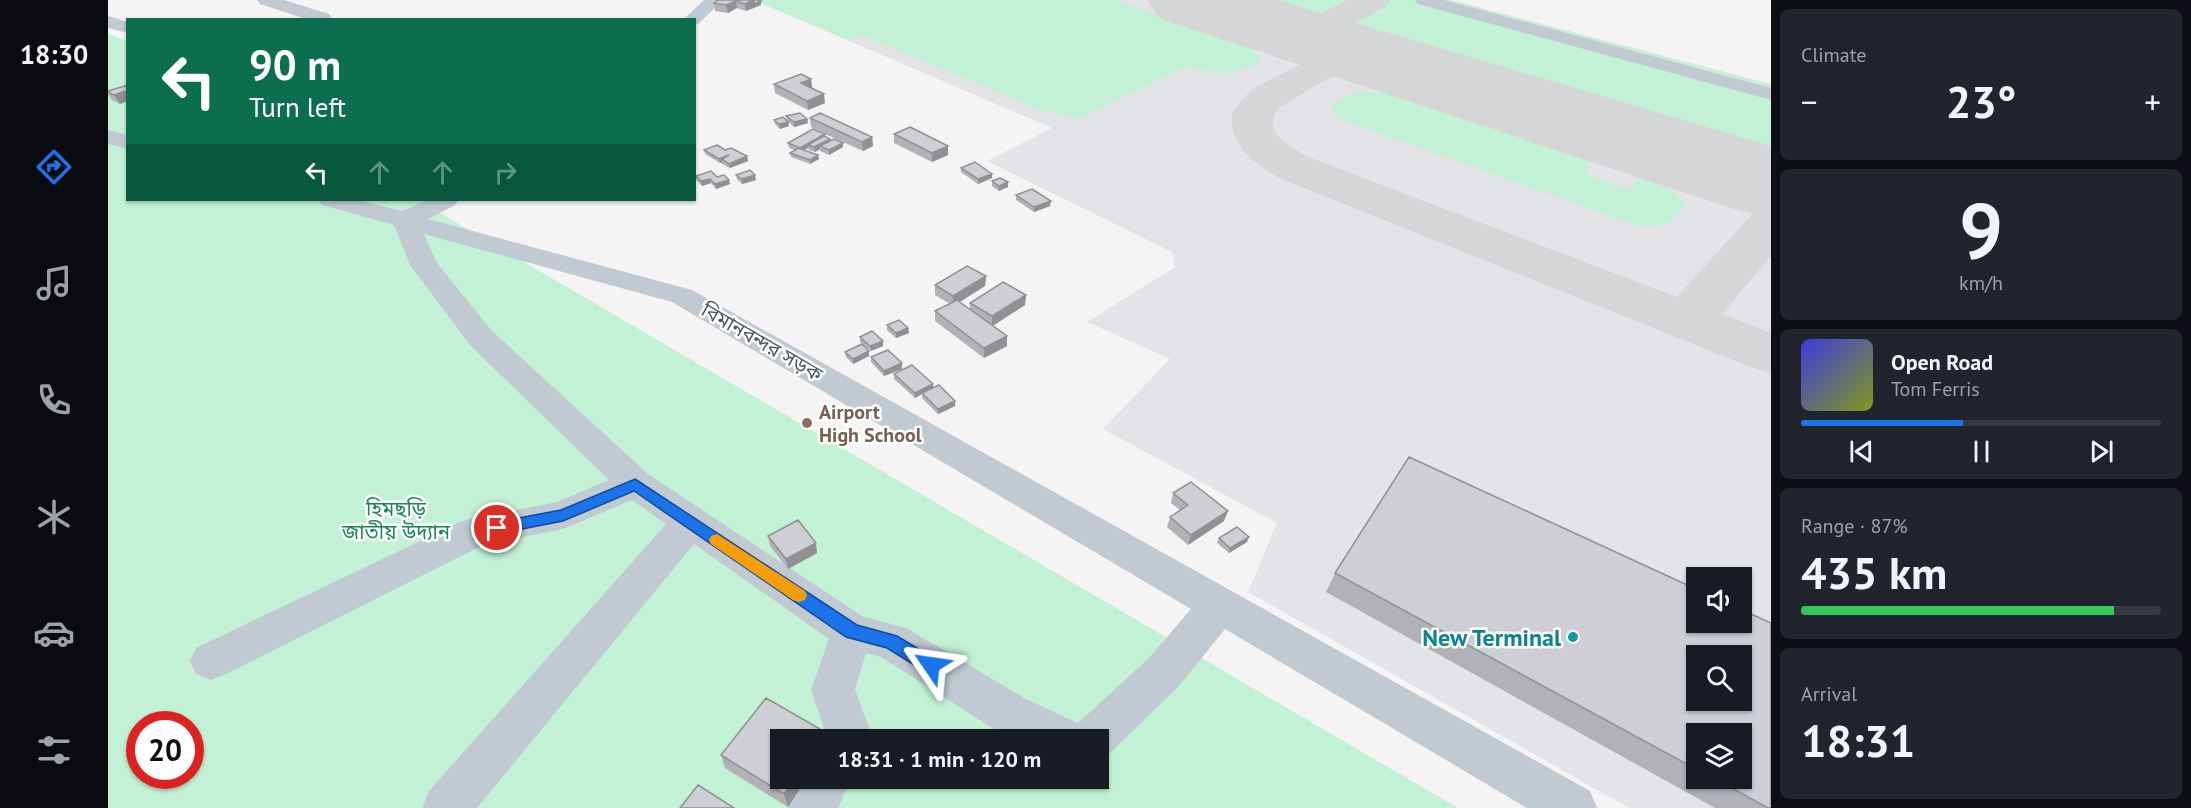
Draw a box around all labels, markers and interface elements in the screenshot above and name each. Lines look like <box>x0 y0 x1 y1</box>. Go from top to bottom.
text: 18:30 <box>20 37 88 71</box>
text: 90 m <box>249 37 341 92</box>
icon: left <box>150 42 228 120</box>
text: Climate <box>1801 42 1867 68</box>
text: 23° <box>1946 72 2016 130</box>
text: − <box>1801 80 1818 123</box>
text: + <box>2144 80 2161 123</box>
text: Turn left <box>249 90 346 124</box>
icon: directions <box>33 146 75 188</box>
icon: left <box>300 156 333 189</box>
icon: ahead <box>363 156 396 189</box>
icon: ahead <box>426 156 459 189</box>
icon: right <box>489 156 522 189</box>
text: 9 <box>1959 180 2003 281</box>
icon: music <box>33 262 75 304</box>
text: km/h <box>1959 270 2003 296</box>
street label: বিমানবন্দর সড়ক <box>696 296 828 388</box>
text: Open Road <box>1891 348 1993 376</box>
text: Tom Ferris <box>1891 376 1980 402</box>
icon: phone <box>33 379 75 421</box>
place label: Airport High School <box>819 399 922 448</box>
marker: Airport High School <box>800 416 814 430</box>
icon: previous <box>1845 435 1878 468</box>
icon: pause <box>1965 435 1998 468</box>
icon: next <box>2085 435 2118 468</box>
icon: climate <box>33 496 75 538</box>
park label: হিমছড়ি জাতীয় উদ্যান <box>341 496 451 545</box>
pin <box>471 502 522 553</box>
icon: arrive <box>480 511 513 544</box>
text: Range · 87% <box>1801 513 1908 539</box>
text: 435 km <box>1801 543 1947 601</box>
map controls <box>1686 567 1752 789</box>
button: sound <box>1686 567 1752 633</box>
icon: car <box>33 612 75 654</box>
place label: New Terminal <box>1422 622 1562 653</box>
marker: New Terminal <box>1566 630 1580 644</box>
position arrow <box>899 633 963 697</box>
button: search <box>1686 645 1752 711</box>
text: Arrival <box>1801 681 1857 707</box>
speed limit sign: 20 <box>126 711 204 789</box>
text: 18:31 <box>1801 711 1915 769</box>
button: layers <box>1686 723 1752 789</box>
icon: filters <box>33 729 75 771</box>
text: 18:31 · 1 min · 120 m <box>838 745 1041 773</box>

